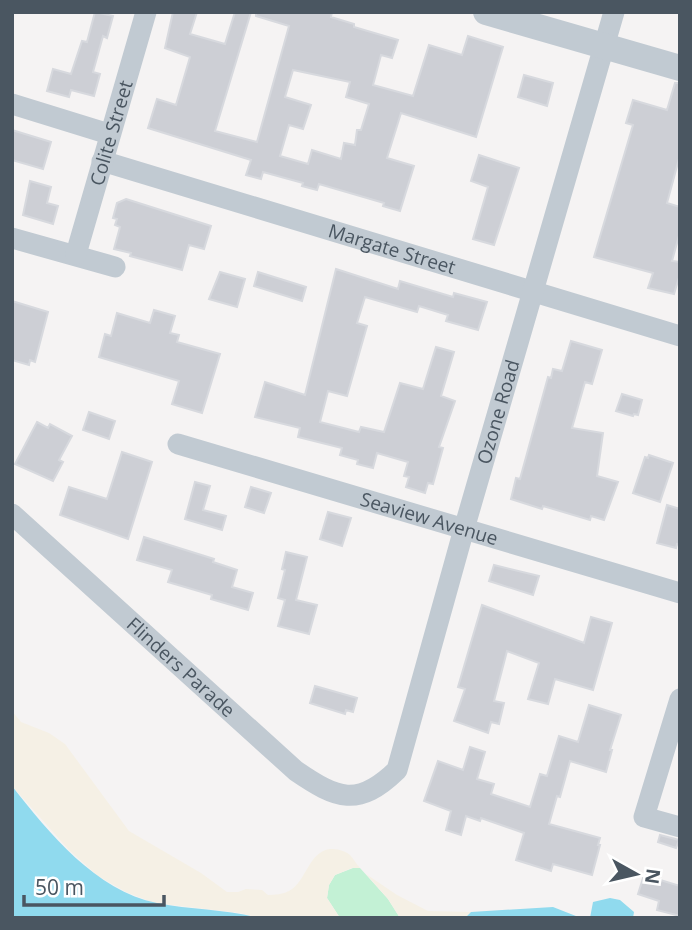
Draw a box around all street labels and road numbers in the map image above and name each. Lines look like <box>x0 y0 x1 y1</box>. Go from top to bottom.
street label: Colite Street <box>83 77 139 189</box>
street label: Margate Street <box>325 217 459 280</box>
street label: Ozone Road <box>471 356 526 467</box>
street label: Seaview Avenue <box>357 486 501 551</box>
street label: Flinders Parade <box>121 611 241 723</box>

